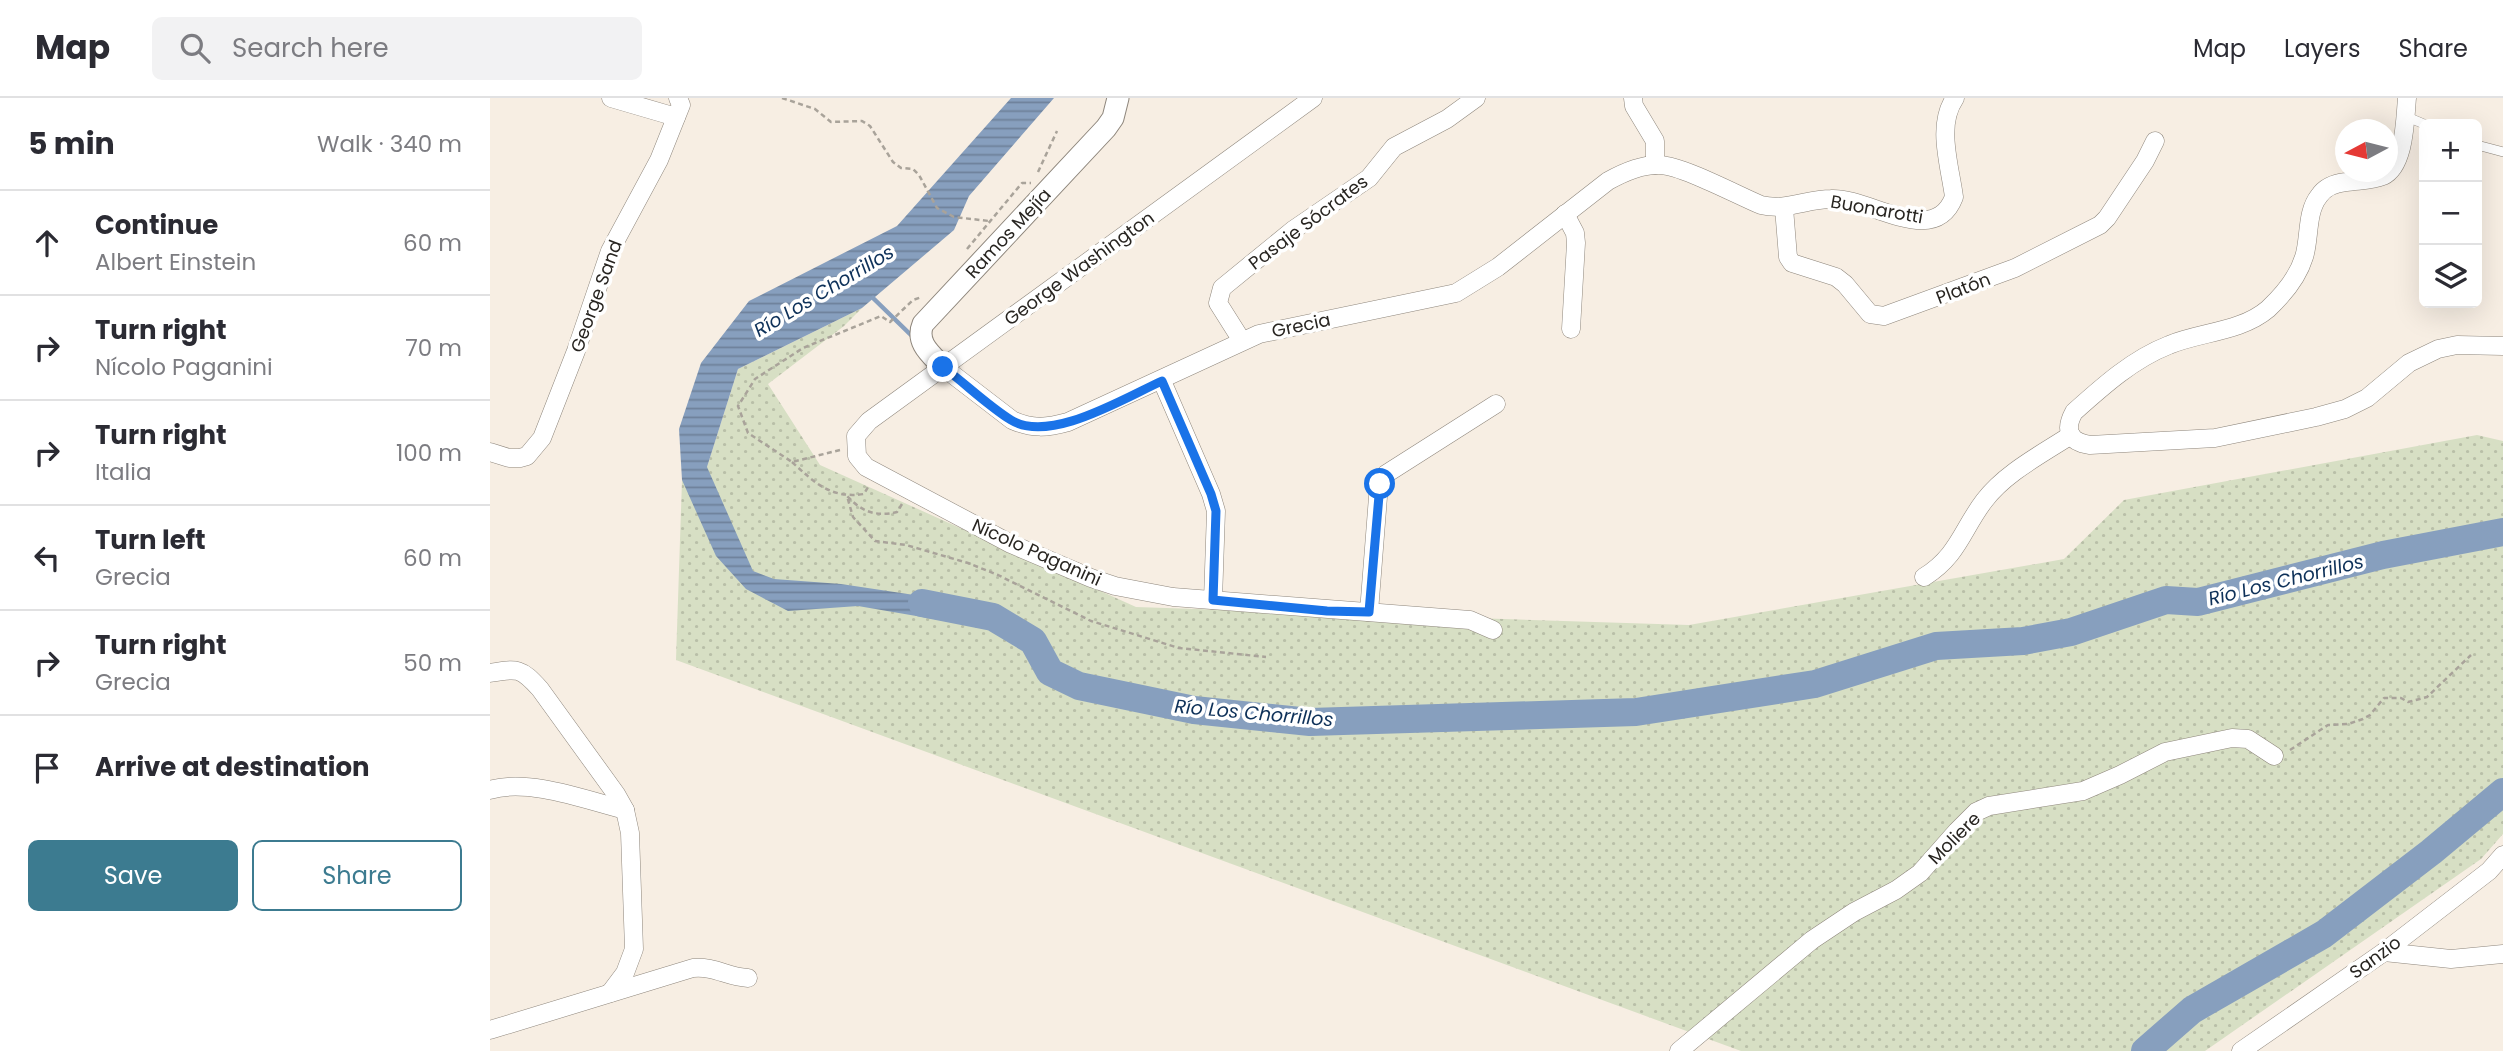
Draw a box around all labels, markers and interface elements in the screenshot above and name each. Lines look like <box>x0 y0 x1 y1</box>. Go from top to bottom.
search box <box>152 17 642 80</box>
text: Map <box>35 24 110 71</box>
icon: search <box>176 29 214 67</box>
text: Search here <box>232 30 389 66</box>
text: Map <box>2193 32 2246 65</box>
text: Layers <box>2284 32 2360 65</box>
text: Share <box>2398 32 2468 65</box>
north arrow <box>2335 119 2398 182</box>
map controls <box>2419 119 2482 308</box>
button: + <box>2419 119 2482 182</box>
text: 5 min <box>28 122 115 165</box>
text: Walk · 340 m <box>317 128 462 160</box>
street label: Pasaje Sócrates <box>1243 169 1373 275</box>
street label: Ramos Mejía <box>960 182 1056 284</box>
button: − <box>2419 182 2482 245</box>
street label: Buonarotti <box>1829 189 1925 229</box>
street label: George Washington <box>999 205 1159 331</box>
text: Continue <box>95 207 218 243</box>
icon: ahead <box>28 224 66 262</box>
text: 60 m <box>403 227 462 259</box>
street label: George Sand <box>564 236 628 356</box>
water label: Río Los Chorrillos <box>749 238 899 344</box>
button: layers <box>2419 245 2482 308</box>
text: Albert Einstein <box>95 246 256 278</box>
street label: Platón <box>1932 266 1994 310</box>
street label: Grecia <box>1269 307 1333 343</box>
text: Turn right <box>95 312 227 348</box>
icon: right <box>28 329 66 367</box>
text: 70 m <box>405 332 462 364</box>
text: Nícolo Paganini <box>95 351 273 383</box>
route end <box>927 351 958 382</box>
text: Turn right <box>95 417 227 453</box>
icon: right <box>28 434 66 472</box>
text: 100 m <box>396 437 462 469</box>
text: Italia <box>95 456 151 488</box>
route start <box>1364 468 1395 499</box>
street label: Nícolo Paganini <box>968 512 1106 592</box>
text: Turn left <box>95 522 206 558</box>
icon: left <box>28 539 66 577</box>
text: 60 m <box>403 542 462 574</box>
water label: Río Los Chorrillos <box>2205 548 2367 612</box>
text: Grecia <box>95 561 171 593</box>
text: Turn right <box>95 627 227 663</box>
icon: right <box>28 644 66 682</box>
text: 50 m <box>403 647 462 679</box>
text: Grecia <box>95 666 171 698</box>
water label: Río Los Chorrillos <box>1173 693 1335 733</box>
icon: arrive <box>28 749 66 787</box>
text: Arrive at destination <box>95 749 370 785</box>
street label: Moliere <box>1922 806 1986 870</box>
button: Save <box>28 840 238 911</box>
button: Share <box>252 840 462 911</box>
street label: Sanzio <box>2344 930 2406 984</box>

